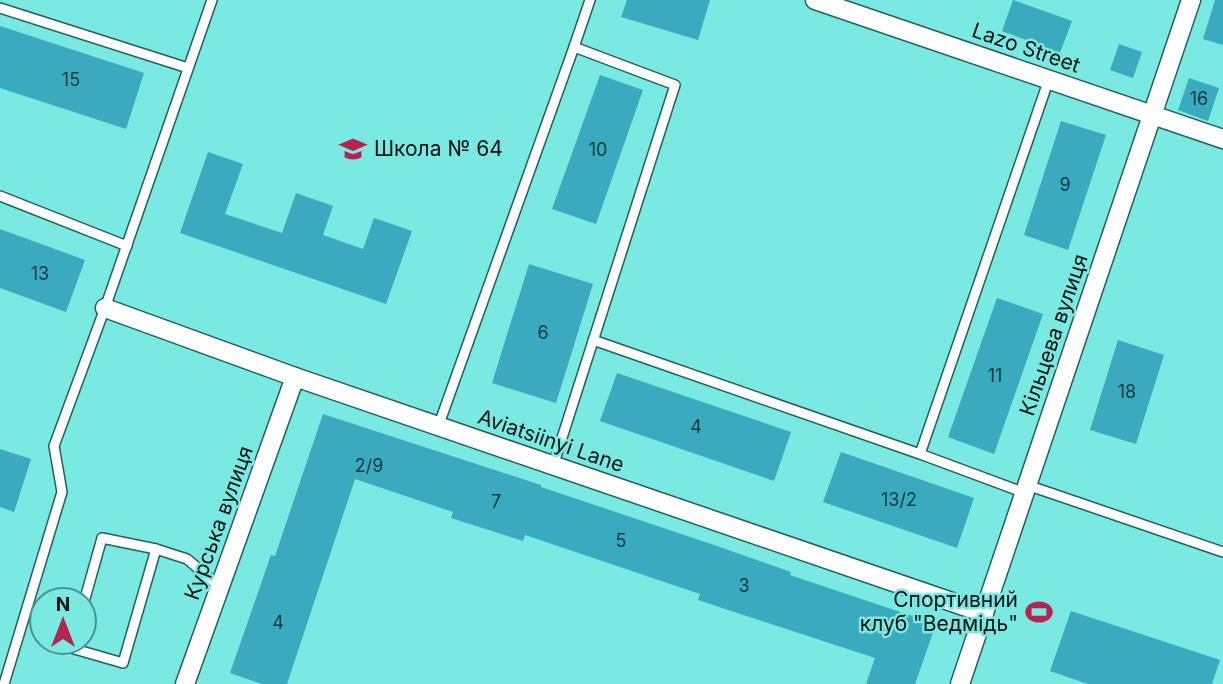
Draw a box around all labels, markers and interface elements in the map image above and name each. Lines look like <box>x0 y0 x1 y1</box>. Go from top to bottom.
street label: Lazo Street <box>969 17 1084 78</box>
house number: 15 <box>62 69 80 90</box>
house number: 16 <box>1190 88 1208 109</box>
school or university icon: Школа № 64 <box>338 134 368 164</box>
place label: Школа № 64 <box>374 136 503 161</box>
house number: 10 <box>589 139 607 160</box>
house number: 9 <box>1059 174 1071 195</box>
street label: Кільцева вулиця <box>1014 251 1093 419</box>
house number: 13 <box>31 263 49 284</box>
house number: 6 <box>537 322 549 343</box>
house number: 11 <box>988 365 1002 386</box>
house number: 18 <box>1118 381 1136 402</box>
street label: Aviatsiinyi Lane <box>475 404 628 477</box>
house number: 4 <box>690 416 702 437</box>
street label: Курська вулиця <box>179 442 258 603</box>
house number: 2/9 <box>355 455 383 476</box>
house number: 13/2 <box>881 489 917 510</box>
house number: 7 <box>491 491 501 512</box>
house number: 5 <box>616 530 626 551</box>
house number: 3 <box>738 575 750 596</box>
north arrow <box>28 586 98 656</box>
place label: Спортивний клуб "Ведмідь" <box>860 587 1018 636</box>
text: N <box>56 593 70 616</box>
sports icon: Спортивний клуб "Ведмідь" <box>1024 597 1054 627</box>
house number: 4 <box>272 612 284 633</box>

